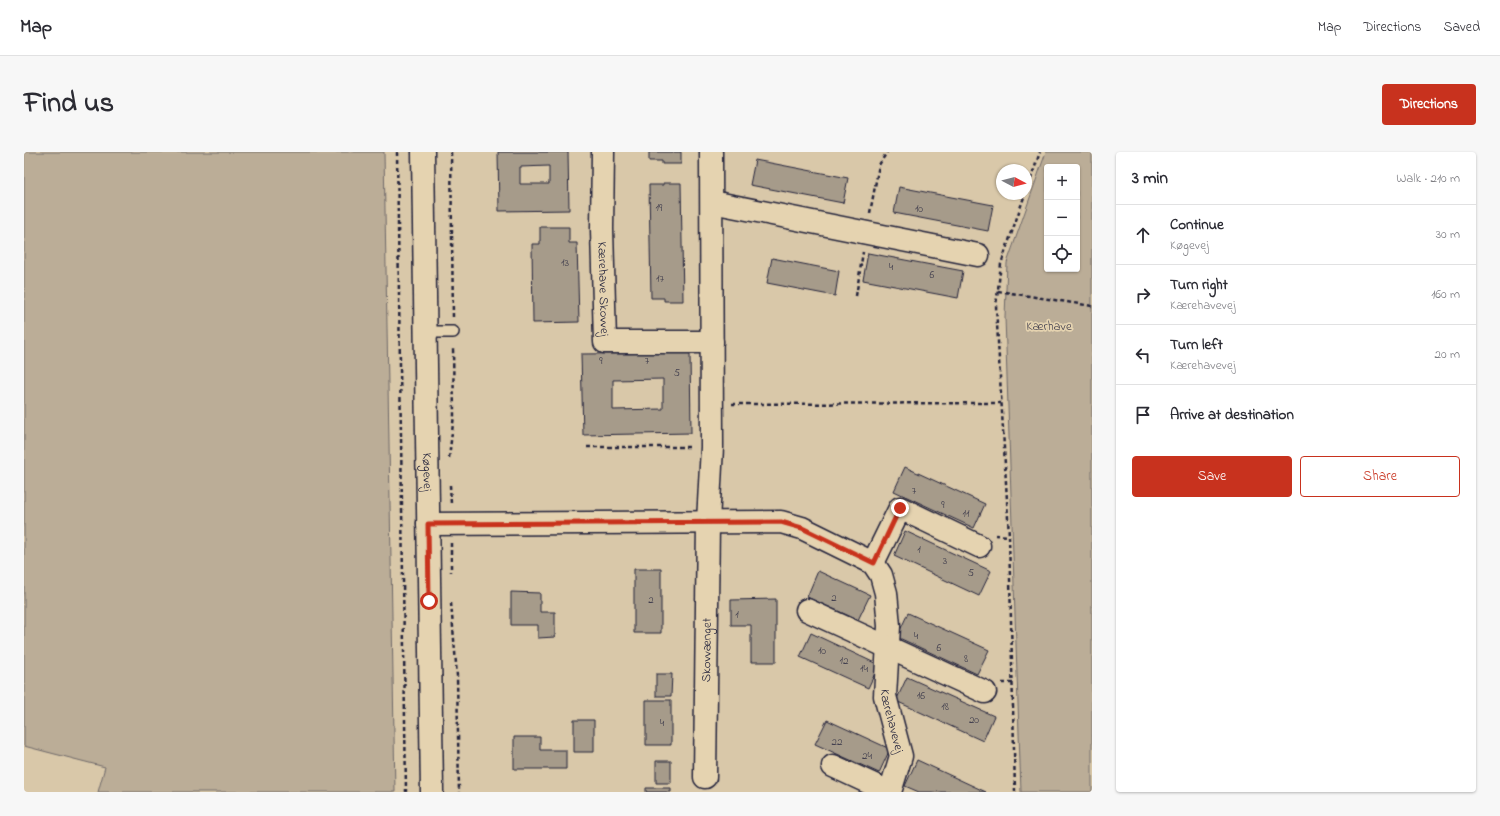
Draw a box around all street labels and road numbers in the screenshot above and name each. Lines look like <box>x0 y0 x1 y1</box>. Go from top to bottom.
street label: Kærehave Skovvej <box>593 241 614 337</box>
street label: Køgevej <box>417 453 437 492</box>
street label: Skovvænget <box>697 617 717 682</box>
street label: Kærehavevej <box>876 688 909 755</box>

